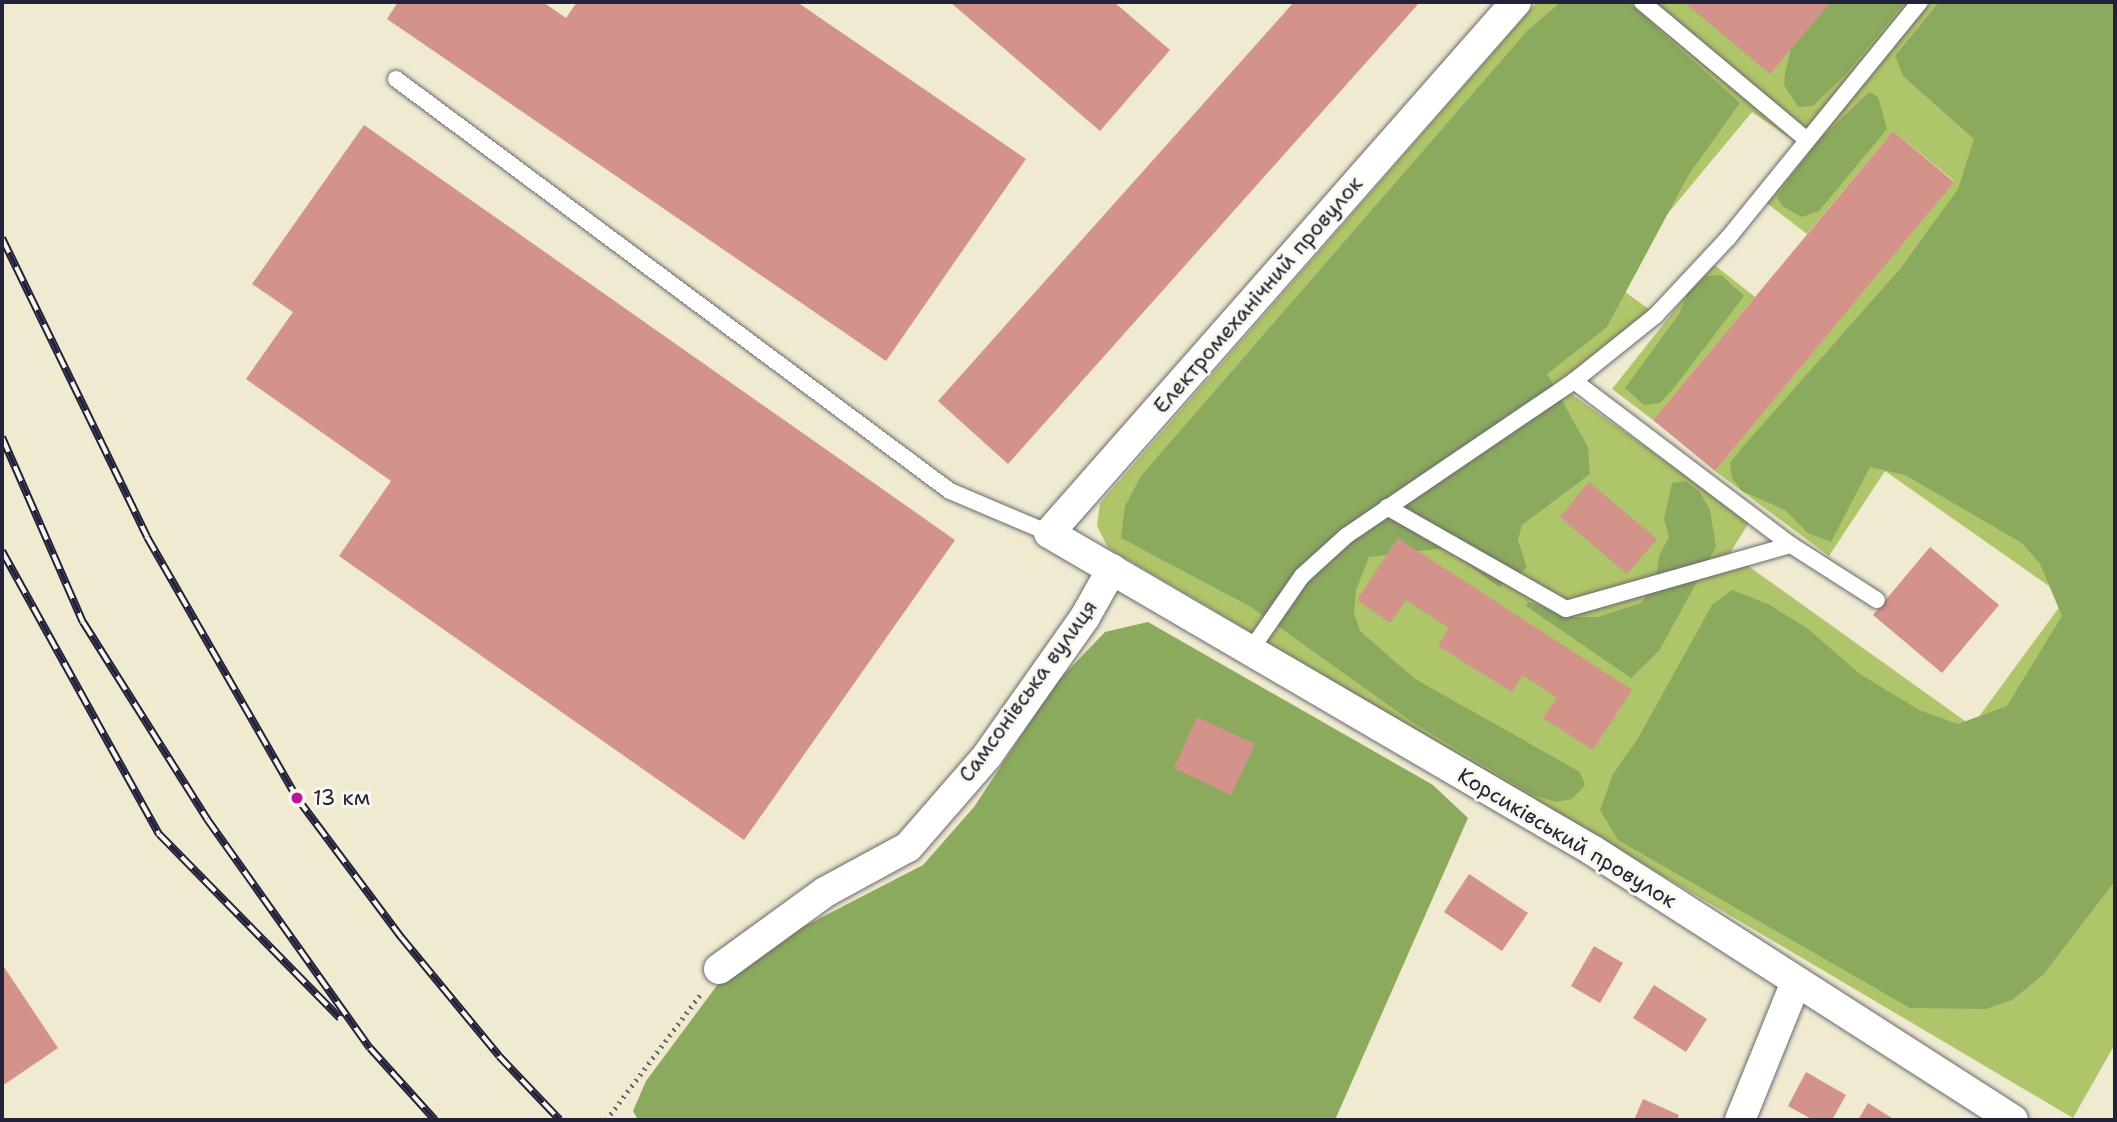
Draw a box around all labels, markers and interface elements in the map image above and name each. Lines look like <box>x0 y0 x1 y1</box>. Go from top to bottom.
street label: Електромеханічний провулок <box>1148 171 1368 419</box>
street label: Самсонівська вулиця <box>953 595 1103 787</box>
street label: Корсиківський провулок <box>1453 763 1681 913</box>
place label: 13 км <box>313 785 370 811</box>
marker: 13 км <box>287 788 307 808</box>

